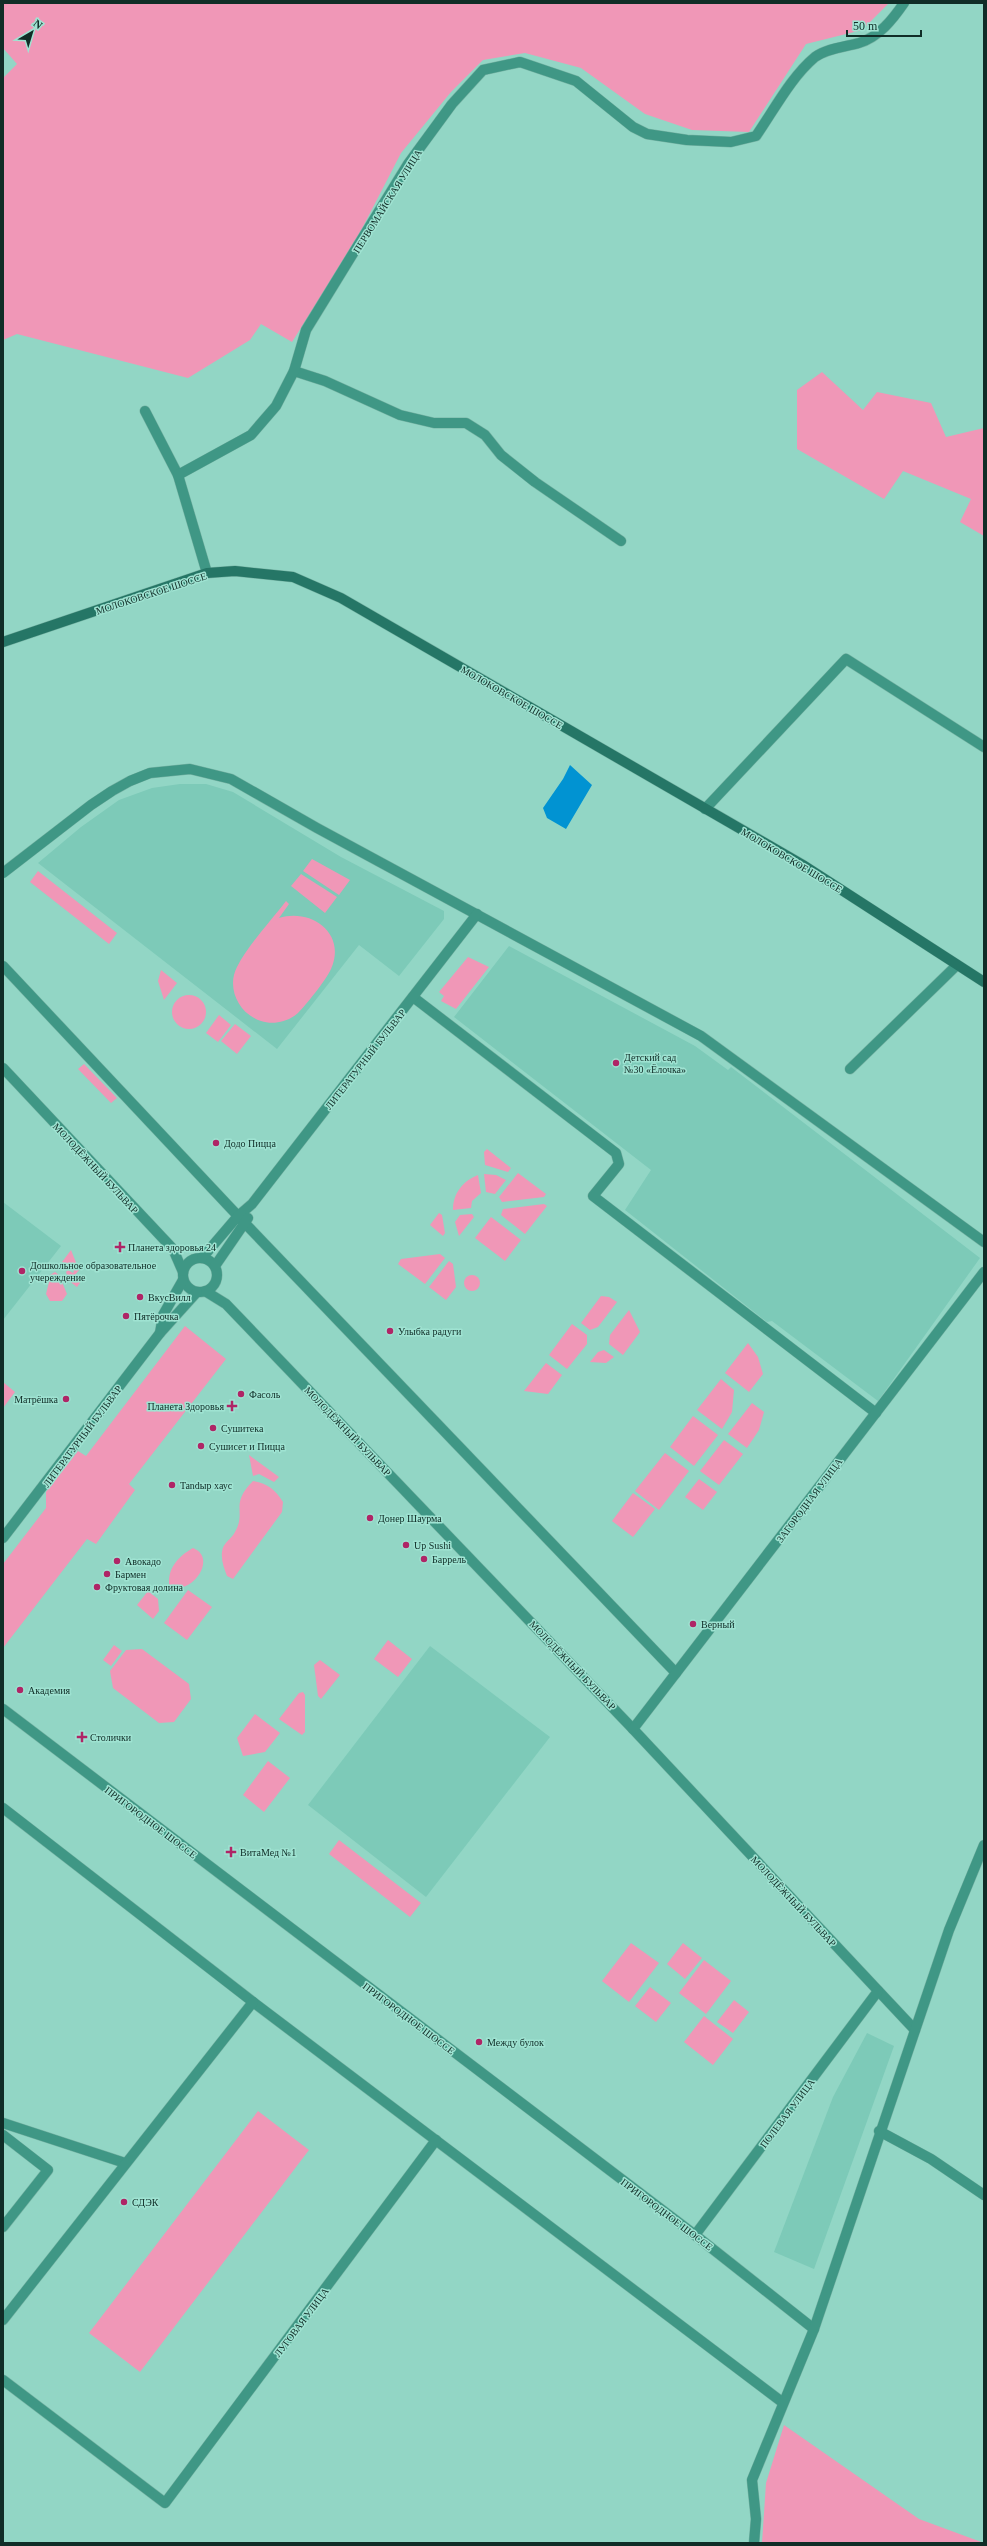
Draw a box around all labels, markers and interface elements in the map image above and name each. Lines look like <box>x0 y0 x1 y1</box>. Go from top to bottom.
north arrow <box>12 12 52 52</box>
scale bar <box>847 12 921 38</box>
text: N <box>31 17 45 31</box>
text: 50 m <box>853 19 878 33</box>
street label: ПЕРВОМАЙСКАЯ УЛИЦА <box>351 147 424 255</box>
street label: МОЛОКОВСКОЕ ШОССЕ <box>94 570 208 617</box>
street label: МОЛОКОВСКОЕ ШОССЕ <box>459 664 565 731</box>
street label: МОЛОКОВСКОЕ ШОССЕ <box>739 826 844 895</box>
street label: ЛИТЕРАТУРНЫЙ БУЛЬВАР <box>323 1007 408 1112</box>
place label: Детский сад №30 «Ёлочка» <box>624 1052 686 1075</box>
marker: Детский сад №30 «Ёлочка» <box>611 1058 621 1068</box>
street label: МОЛОДЁЖНЫЙ БУЛЬВАР <box>51 1121 141 1216</box>
marker: Додо Пицца <box>211 1138 221 1148</box>
place label: Додо Пицца <box>224 1138 276 1149</box>
marker: Планета здоровья 24 <box>115 1242 125 1252</box>
place label: Планета здоровья 24 <box>128 1242 216 1253</box>
place label: Дошкольное образовательное учереждение <box>30 1260 157 1283</box>
marker: Дошкольное образовательное учереждение <box>17 1266 27 1276</box>
marker: ВкусВилл <box>135 1292 145 1302</box>
place label: ВкусВилл <box>148 1292 191 1303</box>
marker: Пятёрочка <box>121 1311 131 1321</box>
place label: Пятёрочка <box>134 1311 179 1322</box>
marker: Улыбка радуги <box>385 1326 395 1336</box>
place label: Улыбка радуги <box>398 1326 462 1337</box>
street label: ЛИТЕРАТУРНЫЙ БУЛЬВАР <box>41 1383 124 1489</box>
street label: МОЛОДЁЖНЫЙ БУЛЬВАР <box>302 1385 393 1478</box>
marker: Фасоль <box>236 1389 246 1399</box>
place label: Фасоль <box>249 1389 281 1400</box>
place label: Матрёшка <box>14 1394 59 1405</box>
marker: Матрёшка <box>61 1394 71 1404</box>
place label: Планета Здоровья <box>147 1401 224 1412</box>
marker: Планета Здоровья <box>227 1401 237 1411</box>
marker: Сушитека <box>208 1423 218 1433</box>
place label: Сушитека <box>221 1423 264 1434</box>
marker: Сушисет и Пицца <box>196 1441 206 1451</box>
place label: Сушисет и Пицца <box>209 1441 285 1452</box>
street label: ЗАГОРОДНАЯ УЛИЦА <box>774 1456 845 1544</box>
marker: Tandыр хаус <box>167 1480 177 1490</box>
place label: Tandыр хаус <box>180 1480 233 1491</box>
marker: Донер Шаурма <box>365 1513 375 1523</box>
place label: Донер Шаурма <box>378 1513 442 1524</box>
marker: Up Sushi <box>401 1540 411 1550</box>
place label: Up Sushi <box>414 1540 451 1551</box>
marker: Баррель <box>419 1554 429 1564</box>
place label: Баррель <box>432 1554 467 1565</box>
marker: Авокадо <box>112 1556 122 1566</box>
place label: Авокадо <box>125 1556 161 1567</box>
marker: Бармен <box>102 1569 112 1579</box>
place label: Бармен <box>115 1569 147 1580</box>
marker: Фруктовая долина <box>92 1582 102 1592</box>
place label: Фруктовая долина <box>105 1582 184 1593</box>
street label: МОЛОДЁЖНЫЙ БУЛЬВАР <box>527 1619 618 1712</box>
marker: Верный <box>688 1619 698 1629</box>
place label: Верный <box>701 1619 735 1630</box>
marker: Академия <box>15 1685 25 1695</box>
place label: Академия <box>28 1685 71 1696</box>
marker: Столички <box>77 1732 87 1742</box>
place label: Столички <box>90 1732 132 1743</box>
street label: ПРИГОРОДНОЕ ШОССЕ <box>103 1784 199 1860</box>
marker: ВитаМед №1 <box>225 1846 237 1858</box>
place label: ВитаМед №1 <box>240 1847 296 1858</box>
street label: МОЛОДЁЖНЫЙ БУЛЬВАР <box>749 1854 839 1949</box>
street label: ПРИГОРОДНОЕ ШОССЕ <box>361 1980 457 2056</box>
marker: Между булок <box>474 2037 484 2047</box>
place label: Между булок <box>487 2037 544 2048</box>
street label: ПОЛЕВАЯ УЛИЦА <box>758 2076 817 2150</box>
street label: ПРИГОРОДНОЕ ШОССЕ <box>619 2176 715 2252</box>
marker: СДЭК <box>119 2197 129 2207</box>
place label: СДЭК <box>132 2197 159 2208</box>
street label: ЛУГОВАЯ УЛИЦА <box>272 2285 331 2359</box>

